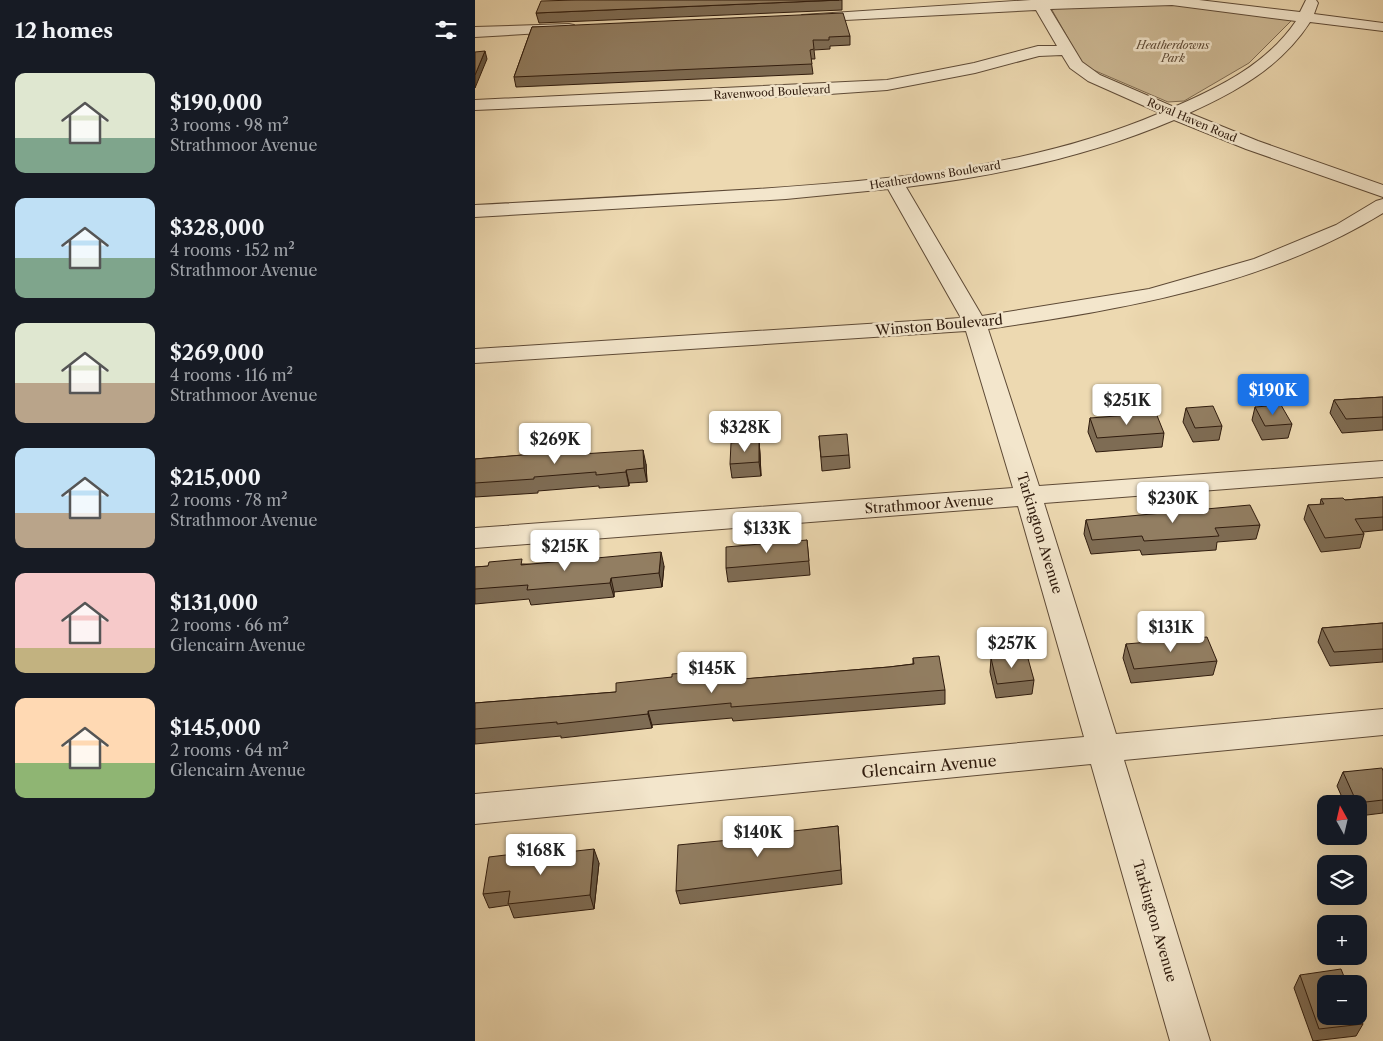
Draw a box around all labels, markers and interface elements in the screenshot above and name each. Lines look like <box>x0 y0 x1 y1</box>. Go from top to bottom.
icon: filters <box>432 16 460 44</box>
text: 12 homes <box>15 18 113 43</box>
park label: Heatherdowns Park <box>1135 38 1210 65</box>
street label: Ravenwood Boulevard <box>713 82 831 102</box>
text: $190,000 <box>170 90 262 115</box>
icon: home <box>55 93 115 153</box>
street label: Royal Haven Road <box>1145 95 1239 145</box>
text: 3 rooms · 98 m² <box>170 115 289 135</box>
text: Strathmoor Avenue <box>170 135 317 155</box>
street label: Heatherdowns Boulevard <box>868 158 1002 192</box>
text: $328,000 <box>170 215 265 240</box>
icon: home <box>55 218 115 278</box>
text: 4 rooms · 152 m² <box>170 240 295 260</box>
text: Strathmoor Avenue <box>170 260 317 280</box>
street label: Winston Boulevard <box>874 310 1004 340</box>
text: $269,000 <box>170 340 264 365</box>
icon: home <box>55 343 115 403</box>
text: 4 rooms · 116 m² <box>170 365 293 385</box>
pin: $190K <box>1238 374 1308 416</box>
text: $190K <box>1249 380 1297 400</box>
pin: $251K <box>1092 384 1162 426</box>
text: Strathmoor Avenue <box>170 385 317 405</box>
text: $251K <box>1103 390 1151 410</box>
pin: $328K <box>710 410 780 453</box>
text: $328K <box>720 417 770 437</box>
pin: $269K <box>520 422 590 465</box>
text: $269K <box>530 429 580 449</box>
text: $215,000 <box>170 465 261 490</box>
icon: home <box>55 468 115 528</box>
street label: Tarkington Avenue <box>1013 470 1067 596</box>
pin: $230K <box>1138 482 1208 524</box>
text: $230K <box>1148 488 1198 508</box>
text: 2 rooms · 78 m² <box>170 490 288 510</box>
street label: Strathmoor Avenue <box>864 491 994 517</box>
text: Strathmoor Avenue <box>170 510 317 530</box>
pin: $133K <box>732 512 802 554</box>
text: $133K <box>744 518 791 538</box>
pin: $215K <box>530 530 600 572</box>
text: $215K <box>541 536 589 556</box>
text: $131,000 <box>170 590 258 615</box>
icon: home <box>55 593 115 653</box>
pin: $131K <box>1136 610 1206 653</box>
text: 2 rooms · 66 m² <box>170 615 289 635</box>
text: $131K <box>1148 617 1194 637</box>
pin: $257K <box>977 626 1047 669</box>
text: $257K <box>988 633 1036 653</box>
text: Glencairn Avenue <box>170 635 306 655</box>
pin: $145K <box>677 652 747 694</box>
text: $145K <box>688 658 736 678</box>
text: $145,000 <box>170 715 261 740</box>
icon: home <box>55 718 115 778</box>
text: 2 rooms · 64 m² <box>170 740 289 760</box>
street label: Glencairn Avenue <box>861 750 997 782</box>
text: Glencairn Avenue <box>170 760 306 780</box>
north arrow <box>1317 795 1367 845</box>
map controls <box>1317 795 1367 1025</box>
pin: $140K <box>723 816 793 858</box>
text: $140K <box>734 822 782 842</box>
pin: $168K <box>506 834 576 876</box>
text: $168K <box>517 840 565 860</box>
button: layers <box>1317 855 1367 905</box>
street label: Tarkington Avenue <box>1129 858 1181 984</box>
button: + <box>1317 915 1367 965</box>
button: − <box>1317 975 1367 1025</box>

